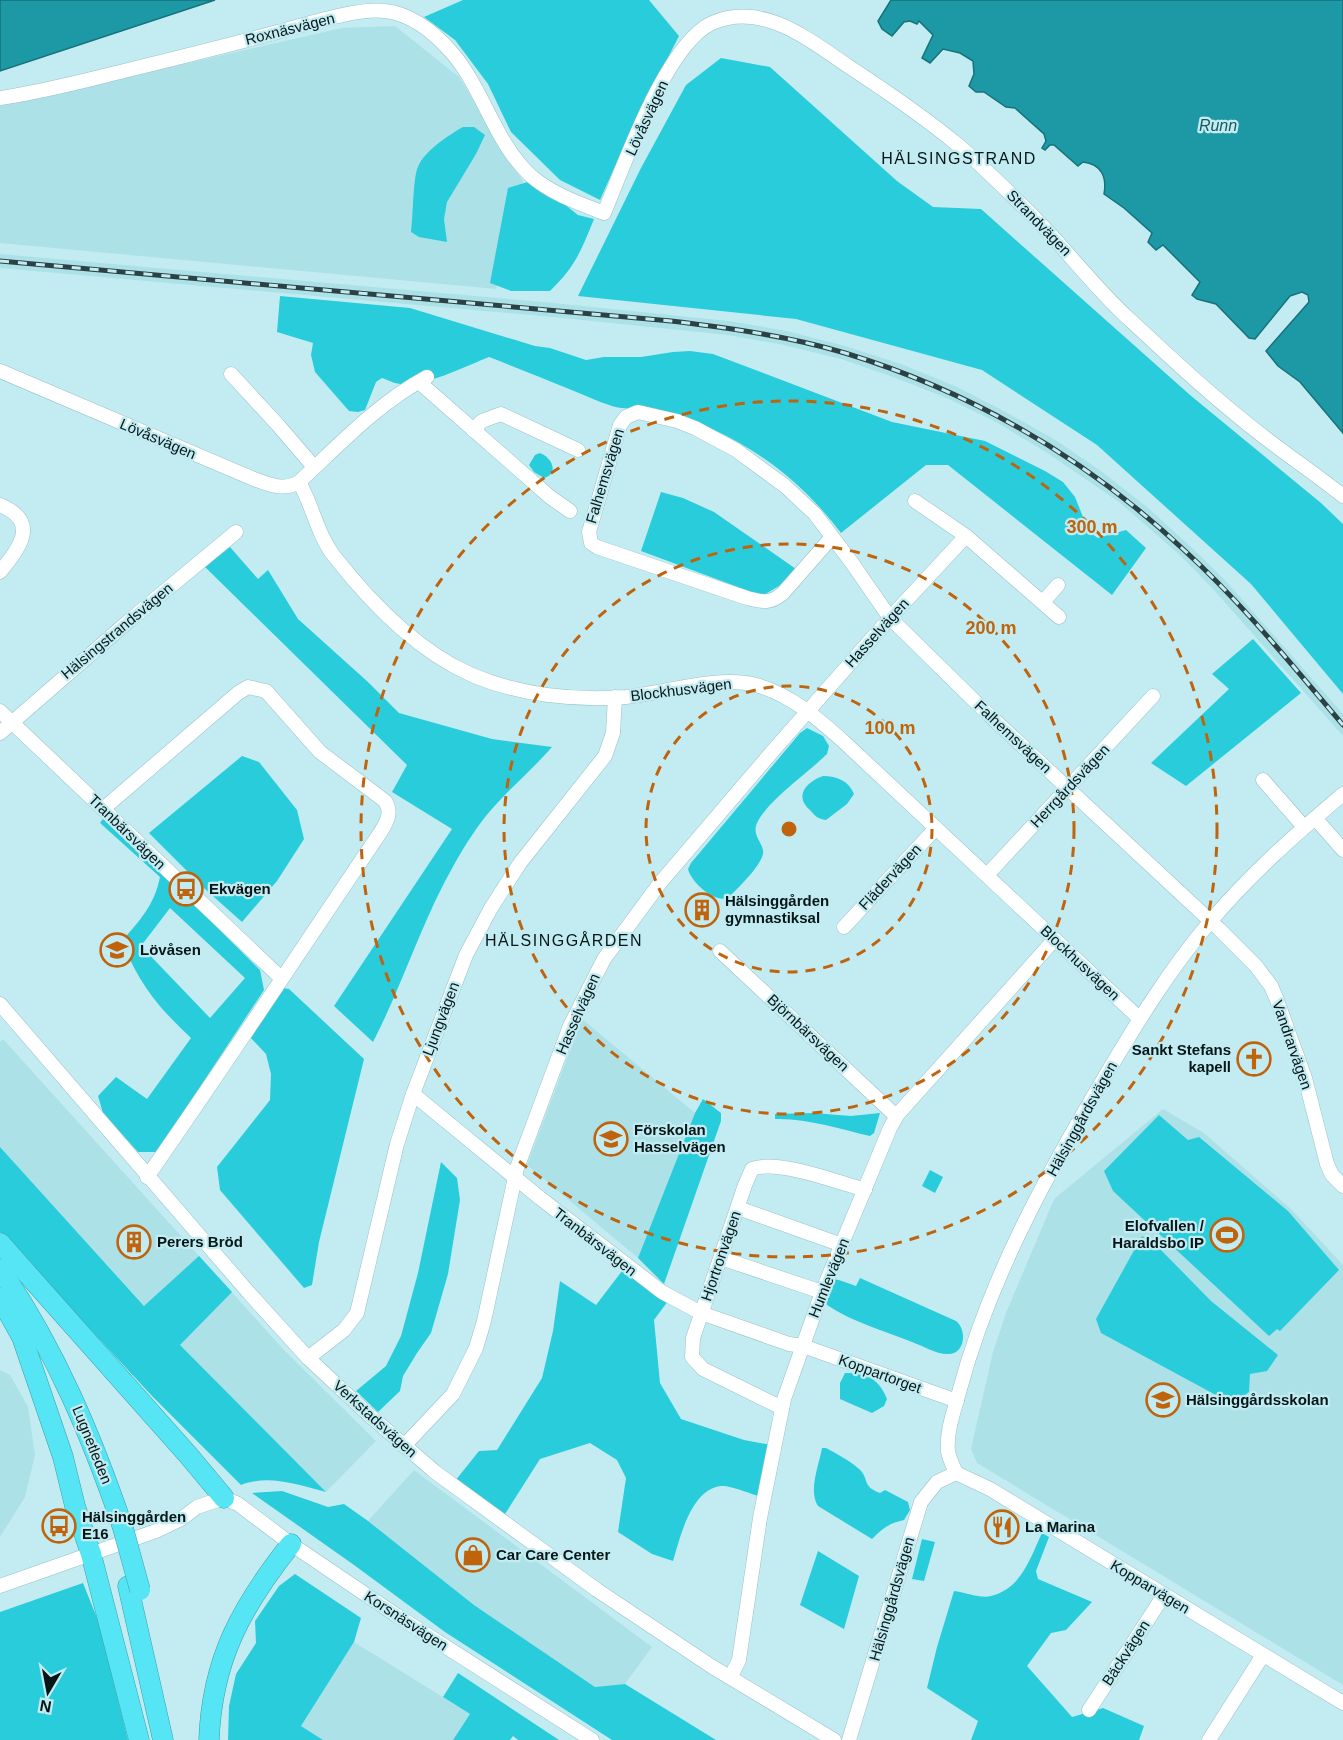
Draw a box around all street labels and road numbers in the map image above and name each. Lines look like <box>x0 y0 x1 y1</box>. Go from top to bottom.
street label: Roxnäsvägen <box>243 9 336 48</box>
street label: Lövåsvägen <box>622 78 671 158</box>
street label: Strandvägen <box>1004 186 1075 259</box>
street label: Lövåsvägen <box>118 415 199 462</box>
street label: Falhemsvägen <box>582 426 627 525</box>
street label: Hälsingstrandsvägen <box>58 579 176 682</box>
street label: Hasselvägen <box>841 595 912 671</box>
street label: Blockhusvägen <box>629 675 732 704</box>
street label: Falhemsvägen <box>972 697 1055 776</box>
street label: Herrgårdsvägen <box>1027 741 1113 831</box>
street label: Tranbärsvägen <box>85 791 169 873</box>
street label: Flädervägen <box>855 840 924 913</box>
street label: Blockhusvägen <box>1037 922 1123 1004</box>
street label: Hasselvägen <box>552 971 603 1057</box>
street label: Ljungvägen <box>419 980 462 1058</box>
street label: Björnbärsvägen <box>764 991 853 1075</box>
street label: Vandrarvägen <box>1269 998 1316 1092</box>
street label: Hälsinggårdsvägen <box>1043 1058 1120 1179</box>
street label: Tranbärsvägen <box>551 1204 640 1279</box>
street label: Hjortronvägen <box>697 1209 744 1303</box>
street label: Humlevägen <box>805 1236 852 1320</box>
street label: Koppartorget <box>837 1351 925 1397</box>
street label: Verkstadsvägen <box>330 1377 421 1461</box>
street label: Lugnetleden <box>69 1403 116 1486</box>
street label: Hälsinggårdsvägen <box>866 1535 917 1663</box>
street label: Kopparvägen <box>1108 1556 1193 1617</box>
street label: Korsnäsvägen <box>361 1587 451 1654</box>
street label: Bäckvägen <box>1098 1617 1153 1688</box>

